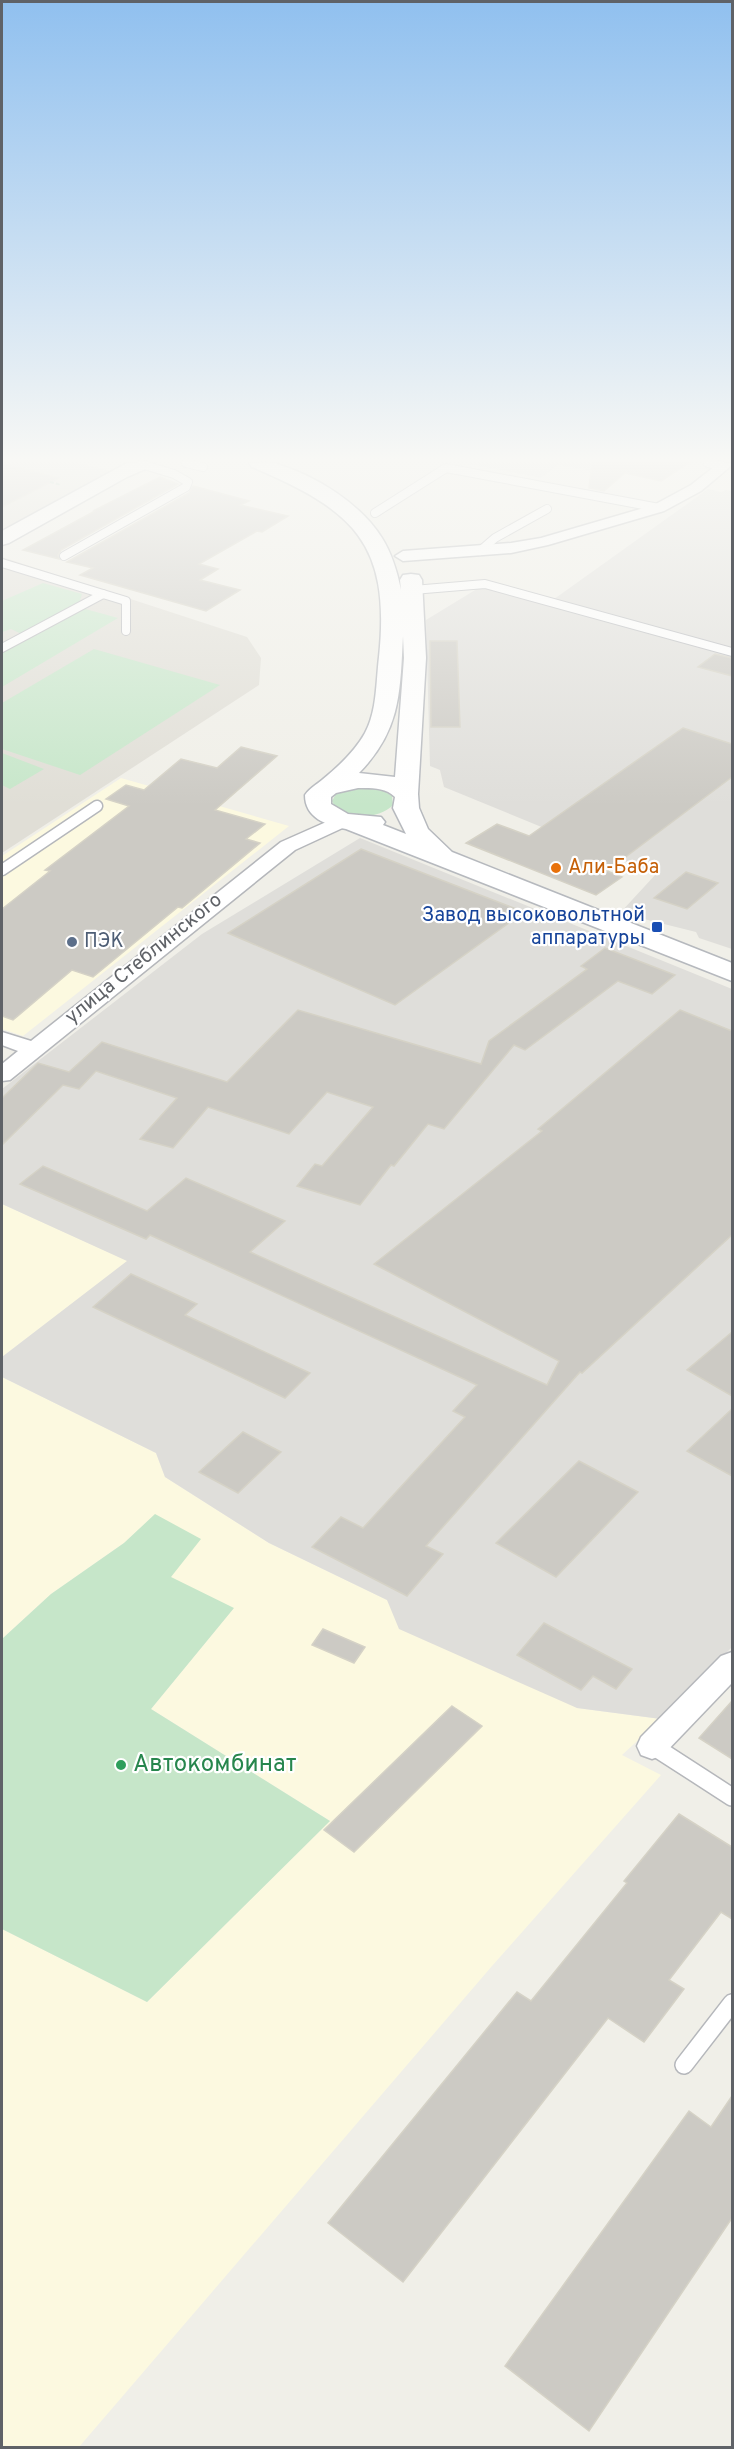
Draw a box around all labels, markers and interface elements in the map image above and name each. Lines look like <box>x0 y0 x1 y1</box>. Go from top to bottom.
place label: Али-Баба <box>568 855 659 881</box>
marker: Али-Баба <box>549 861 563 875</box>
street label: улица Стеблинского <box>60 888 228 1030</box>
place label: Завод высоковольтной аппаратуры <box>422 903 645 952</box>
marker: Завод высоковольтной аппаратуры <box>650 920 664 934</box>
place label: ПЭК <box>84 929 124 955</box>
marker: ПЭК <box>65 935 79 949</box>
place label: Автокомбинат <box>133 1750 297 1780</box>
marker: Автокомбинат <box>114 1758 128 1772</box>

